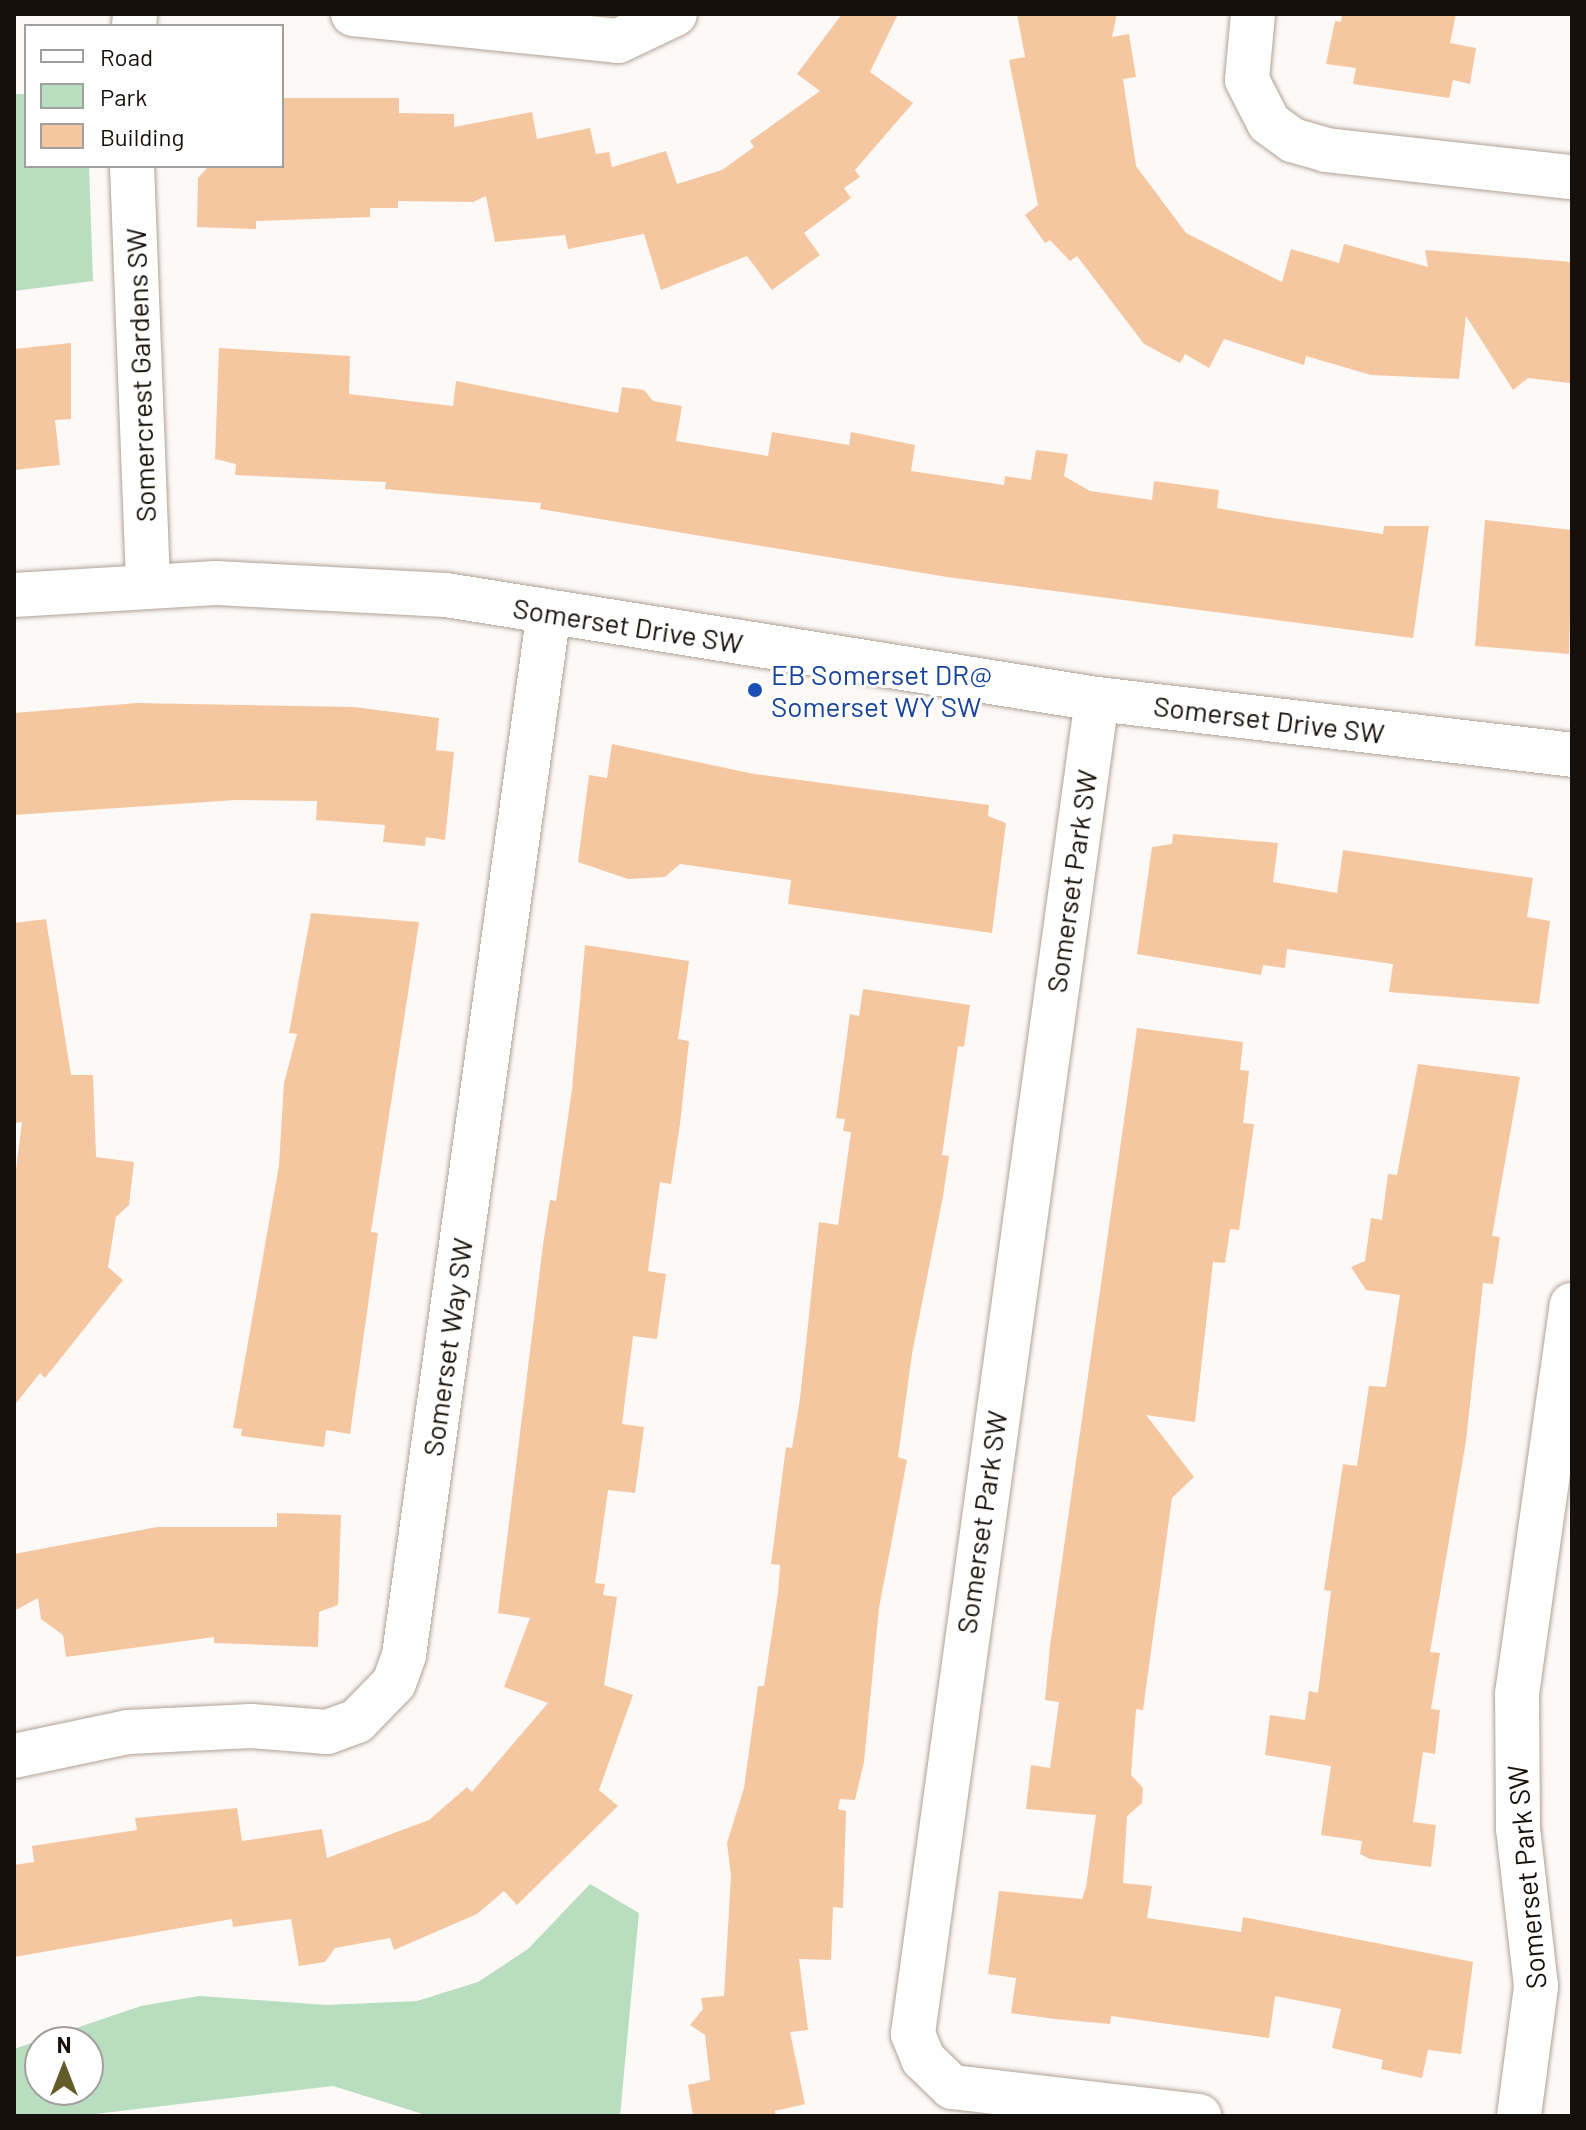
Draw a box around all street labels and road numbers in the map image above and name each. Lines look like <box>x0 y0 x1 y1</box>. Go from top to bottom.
street label: Somercrest Gardens SW <box>118 227 162 523</box>
street label: Somerset Drive SW <box>511 590 745 660</box>
street label: Somerset Drive SW <box>1152 688 1386 750</box>
street label: Somerset Park SW <box>1039 767 1103 995</box>
street label: Somerset Way SW <box>415 1236 479 1458</box>
street label: Somerset Park SW <box>949 1408 1013 1636</box>
street label: Somerset Park SW <box>1499 1764 1553 1990</box>

